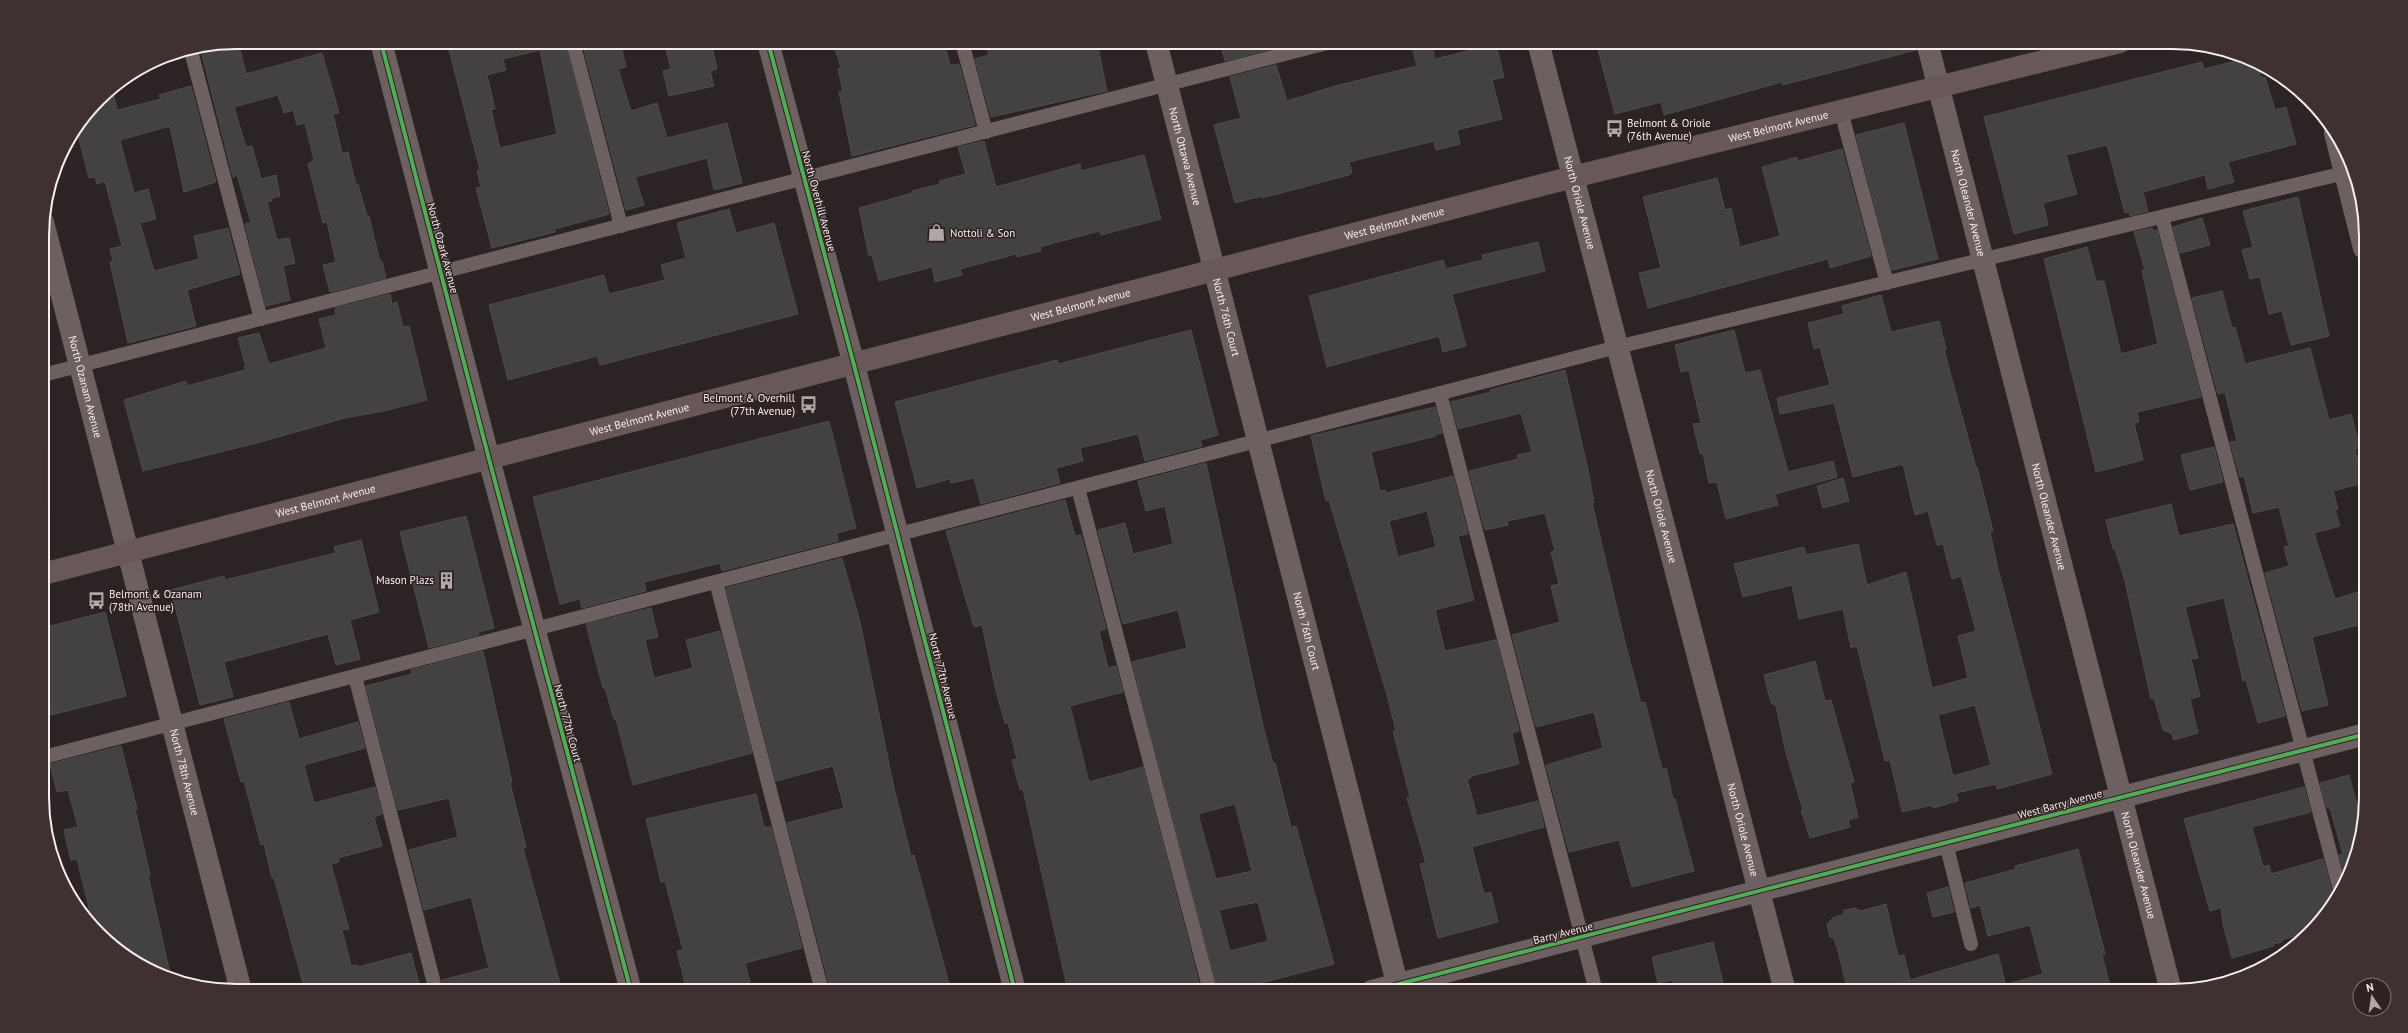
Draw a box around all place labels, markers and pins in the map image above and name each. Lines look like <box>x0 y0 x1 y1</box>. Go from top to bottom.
place label: Belmont & Oriole (76th Avenue) <box>1627 116 1711 143</box>
bus stop icon: Belmont & Oriole (76th Avenue) <box>1604 119 1624 139</box>
shop icon: Nottoli & Son <box>927 223 947 243</box>
place label: Nottoli & Son <box>950 226 1015 240</box>
place label: Belmont & Overhill (77th Avenue) <box>703 391 796 418</box>
bus stop icon: Belmont & Overhill (77th Avenue) <box>798 394 818 414</box>
building icon: Mason Plazs <box>437 570 457 590</box>
place label: Mason Plazs <box>376 573 434 587</box>
place label: Belmont & Ozanam (78th Avenue) <box>109 587 202 614</box>
bus stop icon: Belmont & Ozanam (78th Avenue) <box>86 590 106 610</box>

